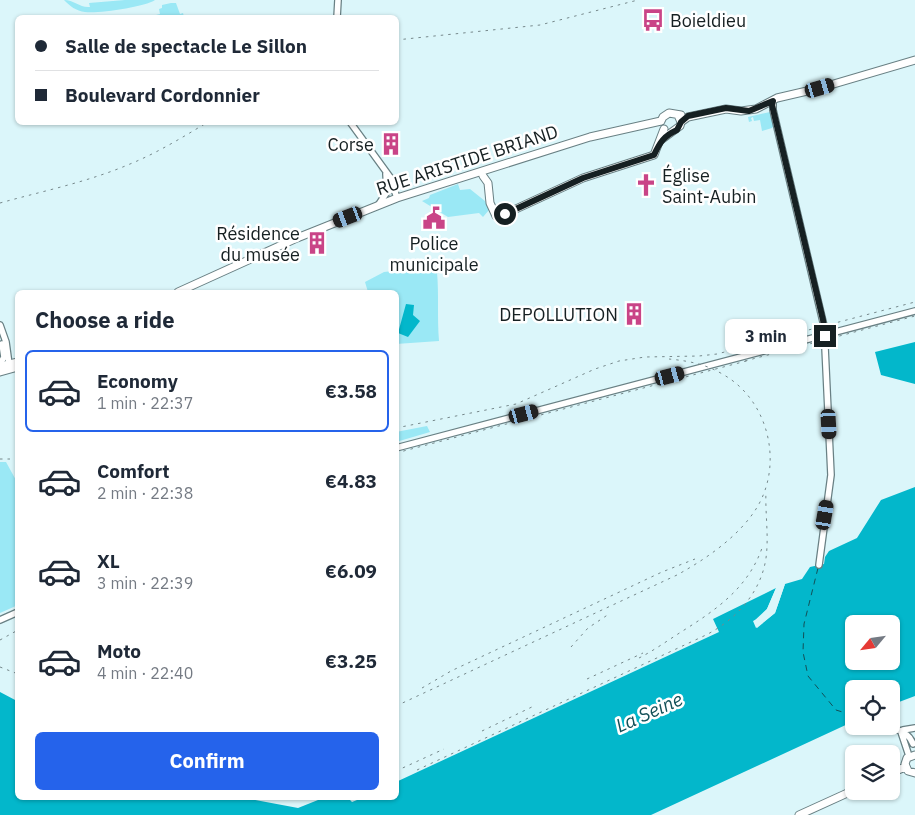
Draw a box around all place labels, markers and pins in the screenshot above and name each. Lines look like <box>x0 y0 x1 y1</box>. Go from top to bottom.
bus stop icon: Boieldieu <box>640 7 666 33</box>
place label: Boieldieu <box>670 9 746 32</box>
building icon: Corse <box>378 131 404 157</box>
place label: Corse <box>327 133 374 156</box>
place label: Église Saint-Aubin <box>662 164 757 208</box>
church icon: Église Saint-Aubin <box>633 172 659 198</box>
public building icon: Police municipale <box>421 205 447 231</box>
place label: Résidence du musée <box>216 222 300 266</box>
building icon: Résidence du musée <box>304 230 330 256</box>
place label: Police municipale <box>389 232 479 276</box>
building icon: DEPOLLUTION <box>621 301 647 327</box>
place label: DEPOLLUTION <box>499 303 618 326</box>

